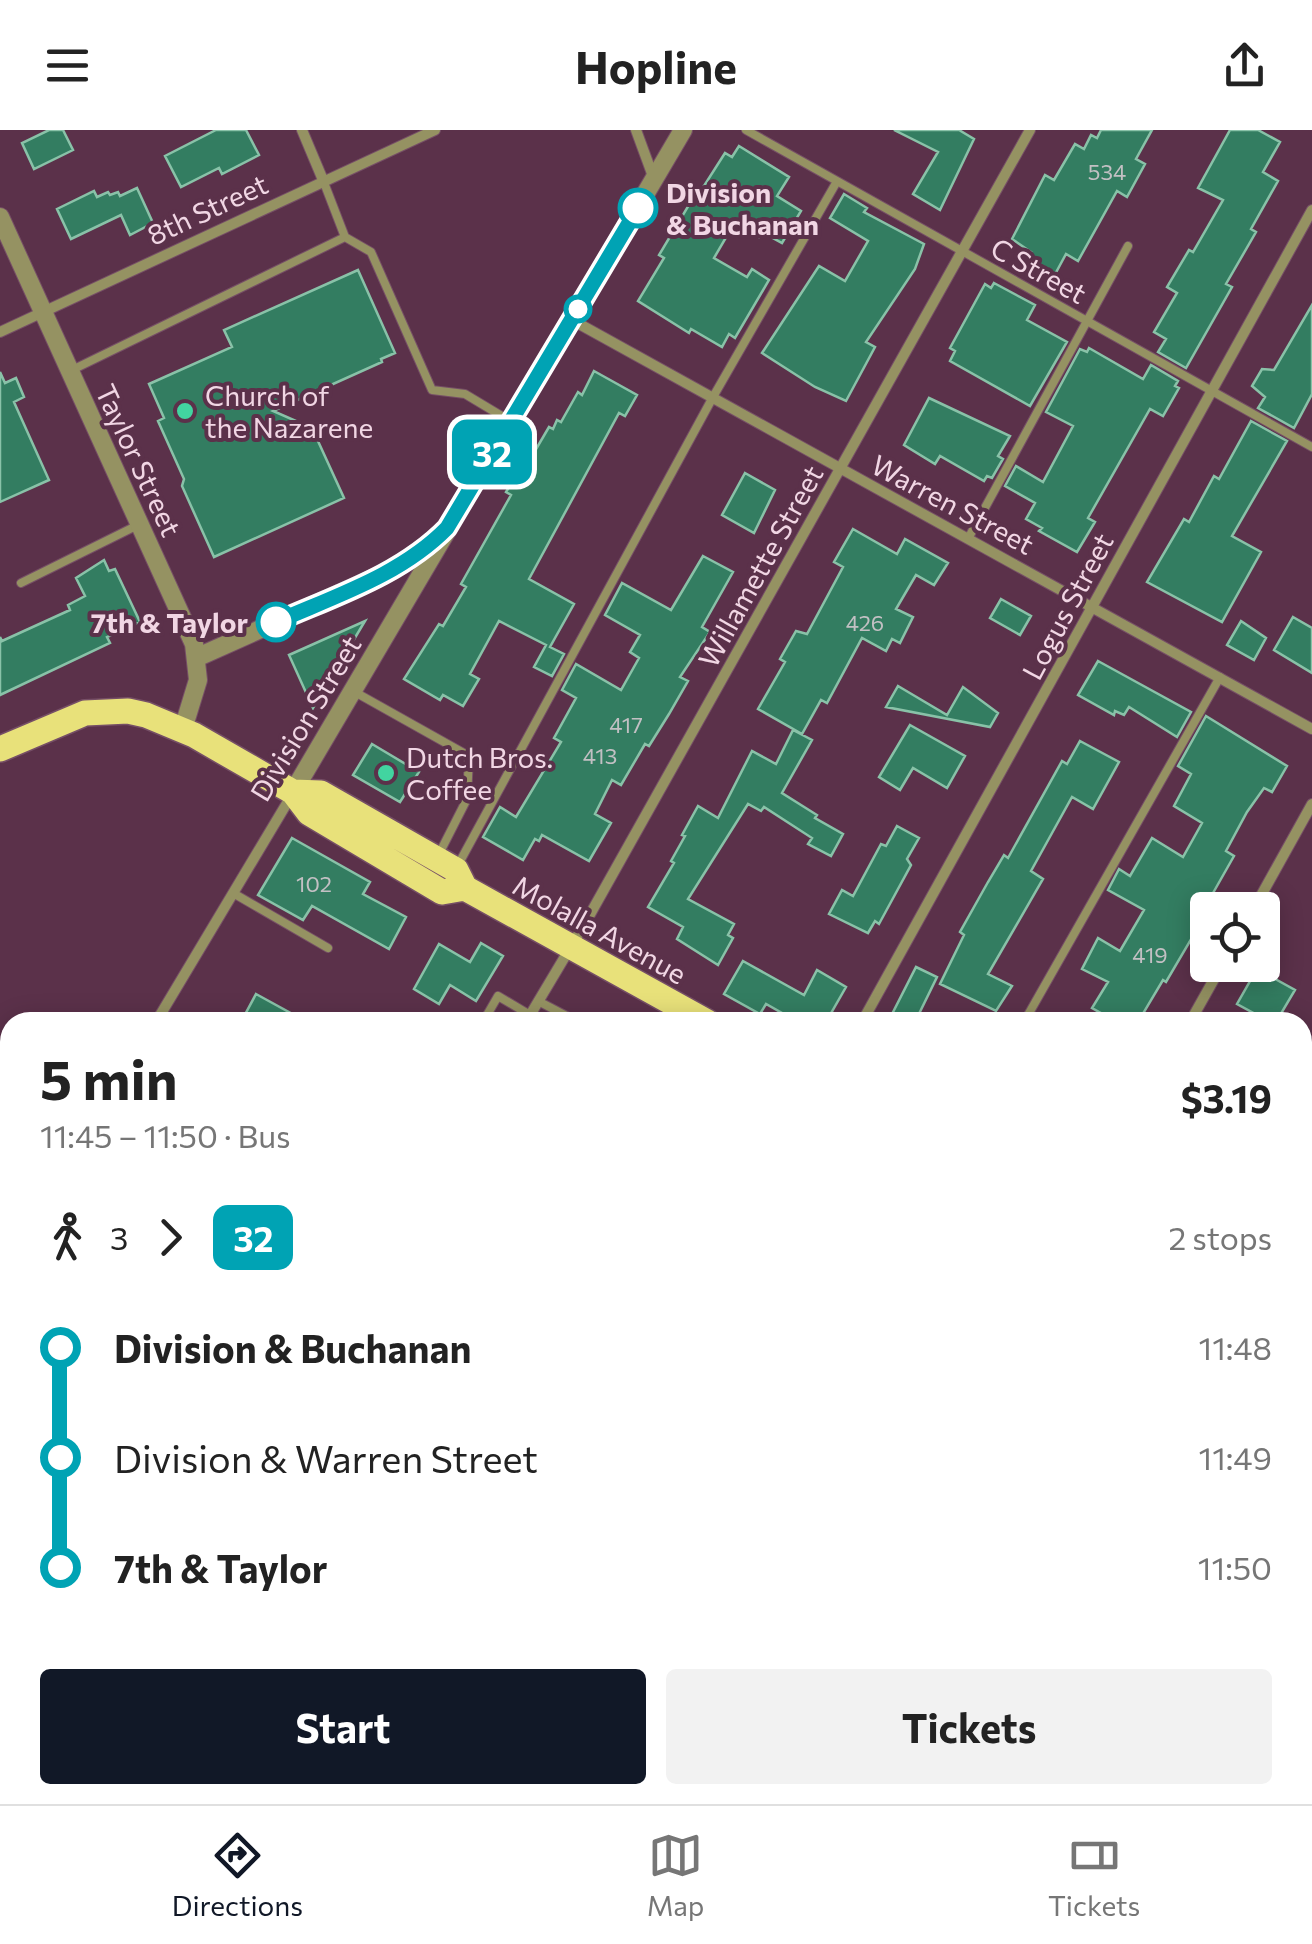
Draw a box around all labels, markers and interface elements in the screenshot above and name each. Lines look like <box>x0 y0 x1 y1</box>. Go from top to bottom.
icon: menu <box>40 38 95 93</box>
text: Hopline <box>575 38 737 93</box>
icon: share <box>1217 38 1272 93</box>
house number: 534 <box>1088 158 1126 185</box>
street label: 8th Street <box>141 166 273 252</box>
place label: Division & Buchanan <box>666 175 819 241</box>
marker: Division & Buchanan <box>619 189 657 227</box>
street label: C Street <box>985 230 1093 310</box>
unlabelled marker <box>565 296 591 322</box>
place label: Church of the Nazarene <box>205 378 373 444</box>
street label: Taylor Street <box>89 379 189 541</box>
marker: Church of the Nazarene <box>174 400 196 422</box>
line badge: 32 <box>447 420 537 484</box>
text: 32 <box>472 431 512 474</box>
street label: Warren Street <box>866 447 1040 561</box>
street label: Willamette Street <box>690 459 830 673</box>
street label: Logus Street <box>1014 527 1120 685</box>
marker: 7th & Taylor <box>257 603 295 641</box>
place label: 7th & Taylor <box>91 605 248 639</box>
house number: 426 <box>846 609 884 636</box>
street label: Division Street <box>242 629 368 807</box>
house number: 417 <box>609 711 643 738</box>
place label: Dutch Bros. Coffee <box>406 740 553 806</box>
house number: 413 <box>583 742 617 769</box>
marker: Dutch Bros. Coffee <box>375 762 397 784</box>
street label: Molalla Avenue <box>507 867 693 991</box>
house number: 102 <box>296 870 332 897</box>
map controls <box>1190 892 1280 982</box>
button: locate <box>1190 892 1280 982</box>
house number: 419 <box>1132 941 1168 968</box>
text: 5 min <box>40 1044 178 1111</box>
text: $3.19 <box>1181 1074 1272 1121</box>
text: 11:45 – 11:50 · Bus <box>40 1115 291 1155</box>
icon: walk <box>40 1210 95 1265</box>
icon: forward <box>143 1210 198 1265</box>
text: 32 <box>233 1216 273 1259</box>
text: 3 <box>110 1217 128 1257</box>
text: 2 stops <box>1168 1217 1272 1257</box>
text: Division & Buchanan <box>114 1324 471 1371</box>
text: 11:48 <box>1198 1327 1272 1367</box>
text: Division & Warren Street <box>114 1434 538 1481</box>
text: 11:49 <box>1198 1437 1272 1477</box>
text: 7th & Taylor <box>114 1544 328 1591</box>
text: 11:50 <box>1198 1547 1272 1587</box>
button: Start <box>40 1669 646 1784</box>
button: Tickets <box>666 1669 1272 1784</box>
tab: Directions <box>172 1828 303 1922</box>
tab: Map <box>647 1828 704 1922</box>
tab: Tickets <box>1048 1828 1140 1922</box>

